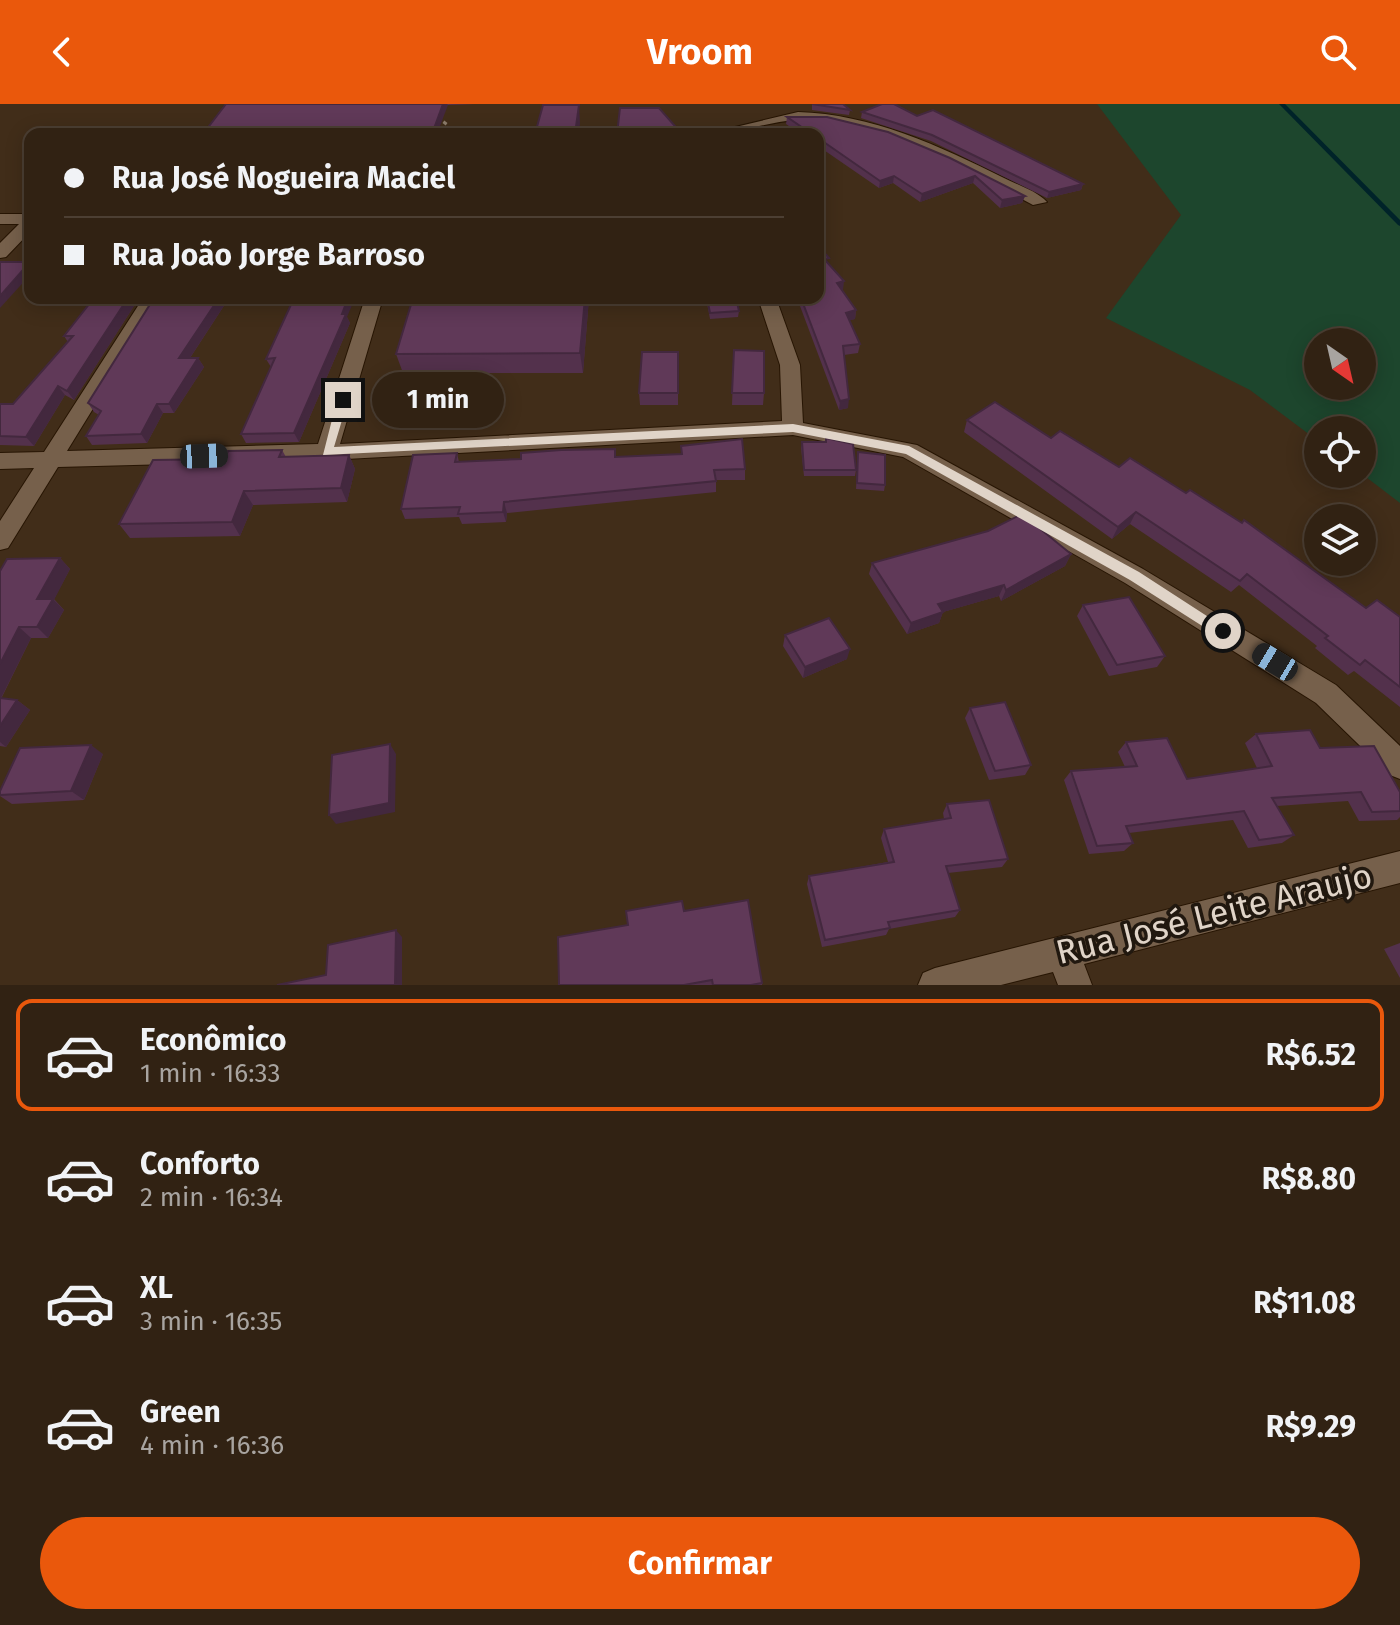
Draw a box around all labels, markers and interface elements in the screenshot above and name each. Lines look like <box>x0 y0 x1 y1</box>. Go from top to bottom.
icon: back <box>40 30 84 74</box>
text: Vroom <box>647 30 753 74</box>
icon: search <box>1316 30 1360 74</box>
text: Rua José Nogueira Maciel <box>112 160 455 196</box>
text: Rua João Jorge Barroso <box>112 237 425 273</box>
north arrow <box>1304 328 1376 400</box>
map controls <box>1304 328 1376 576</box>
callout: 1 min <box>371 372 503 428</box>
route end <box>325 382 361 418</box>
text: 1 min <box>407 384 469 415</box>
button: locate <box>1304 416 1376 488</box>
car <box>180 443 228 469</box>
button: layers <box>1304 504 1376 576</box>
route start <box>1205 613 1241 649</box>
car <box>1248 639 1302 685</box>
street label: Rua José Leite Araujo <box>1052 855 1376 973</box>
icon: car <box>44 1019 116 1091</box>
text: Econômico <box>140 1022 286 1058</box>
text: R$6.52 <box>1266 1037 1356 1073</box>
text: 1 min · 16:33 <box>140 1058 281 1089</box>
icon: car <box>44 1143 116 1215</box>
text: Conforto <box>140 1146 260 1182</box>
text: R$8.80 <box>1262 1161 1356 1197</box>
text: 2 min · 16:34 <box>140 1182 283 1213</box>
icon: car <box>44 1267 116 1339</box>
text: XL <box>140 1270 173 1306</box>
text: R$11.08 <box>1253 1285 1356 1321</box>
text: 3 min · 16:35 <box>140 1306 282 1337</box>
icon: car <box>44 1391 116 1463</box>
text: Green <box>140 1394 221 1430</box>
text: R$9.29 <box>1266 1409 1356 1445</box>
text: 4 min · 16:36 <box>140 1430 284 1461</box>
button: Confirmar <box>40 1517 1360 1609</box>

